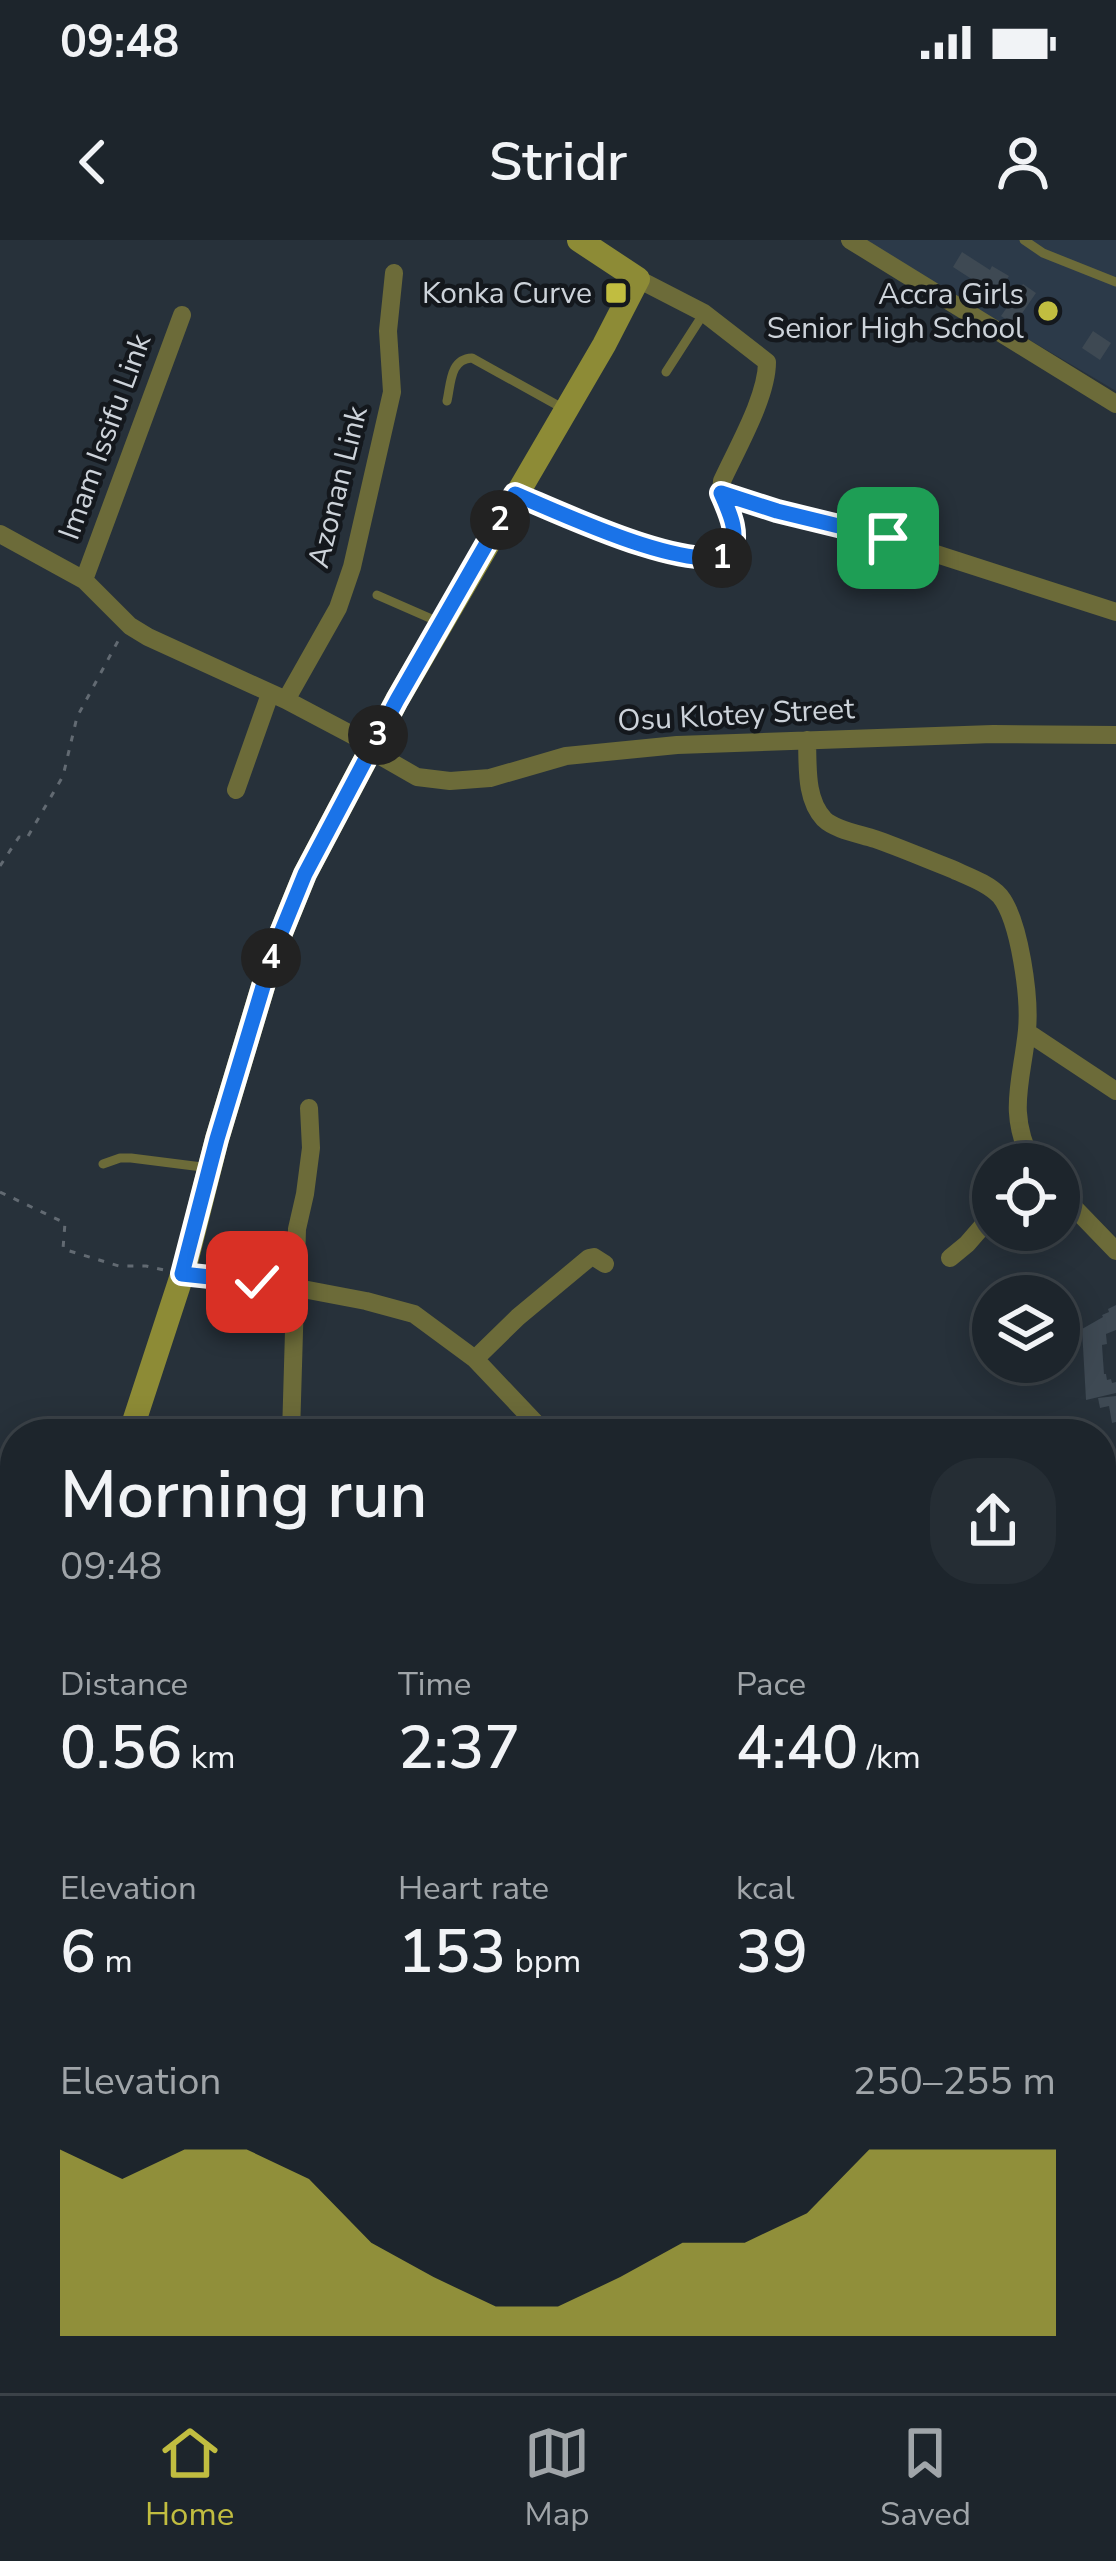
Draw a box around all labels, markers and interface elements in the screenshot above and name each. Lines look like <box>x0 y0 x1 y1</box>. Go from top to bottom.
text: 09:48 <box>60 12 179 73</box>
text: Stridr <box>489 125 627 199</box>
icon: back <box>60 129 126 195</box>
icon: person <box>990 129 1056 195</box>
place label: Konka Curve <box>422 273 592 314</box>
place label: Accra Girls Senior High School <box>767 274 1024 349</box>
marker: Konka Curve <box>603 280 629 306</box>
marker: Accra Girls Senior High School <box>1035 298 1061 324</box>
street label: Imam Issifu Link <box>49 328 162 545</box>
street label: Azonan Link <box>298 401 378 572</box>
pin <box>837 487 939 589</box>
pin: 2 <box>470 490 530 550</box>
text: 2 <box>490 497 510 542</box>
icon: arrive <box>855 505 921 571</box>
pin: 1 <box>692 528 752 588</box>
text: 1 <box>712 535 732 580</box>
street label: Osu Klotey Street <box>617 688 856 742</box>
pin: 3 <box>348 705 408 765</box>
text: 3 <box>368 712 388 757</box>
pin: 4 <box>241 928 301 988</box>
text: 4 <box>261 935 281 980</box>
map controls <box>972 1143 1080 1383</box>
button: locate <box>972 1143 1080 1251</box>
pin <box>206 1231 308 1333</box>
icon: check <box>224 1249 290 1315</box>
button: layers <box>972 1275 1080 1383</box>
text: Morning run <box>60 1450 428 1540</box>
button: share <box>930 1458 1056 1584</box>
text: 09:48 <box>60 1540 163 1593</box>
text: Distance <box>60 1662 188 1707</box>
text: Time <box>398 1662 471 1707</box>
text: Pace <box>736 1662 806 1707</box>
text: 0.56 <box>60 1707 182 1789</box>
text: 2:37 <box>398 1707 520 1789</box>
text: 4:40 <box>736 1707 858 1789</box>
text: km <box>182 1735 235 1780</box>
text: /km <box>858 1735 921 1780</box>
text: Elevation <box>60 1866 197 1911</box>
text: Heart rate <box>398 1866 549 1911</box>
text: kcal <box>736 1866 795 1911</box>
text: 6 <box>60 1911 96 1993</box>
text: 153 <box>398 1911 506 1993</box>
text: 39 <box>736 1911 808 1993</box>
text: m <box>96 1939 133 1984</box>
text: bpm <box>506 1939 581 1984</box>
text: Elevation <box>60 2055 221 2108</box>
text: 250–255 m <box>853 2055 1056 2108</box>
tab: Home <box>145 2420 234 2537</box>
tab: Map <box>524 2420 590 2537</box>
tab: Saved <box>880 2420 971 2537</box>

